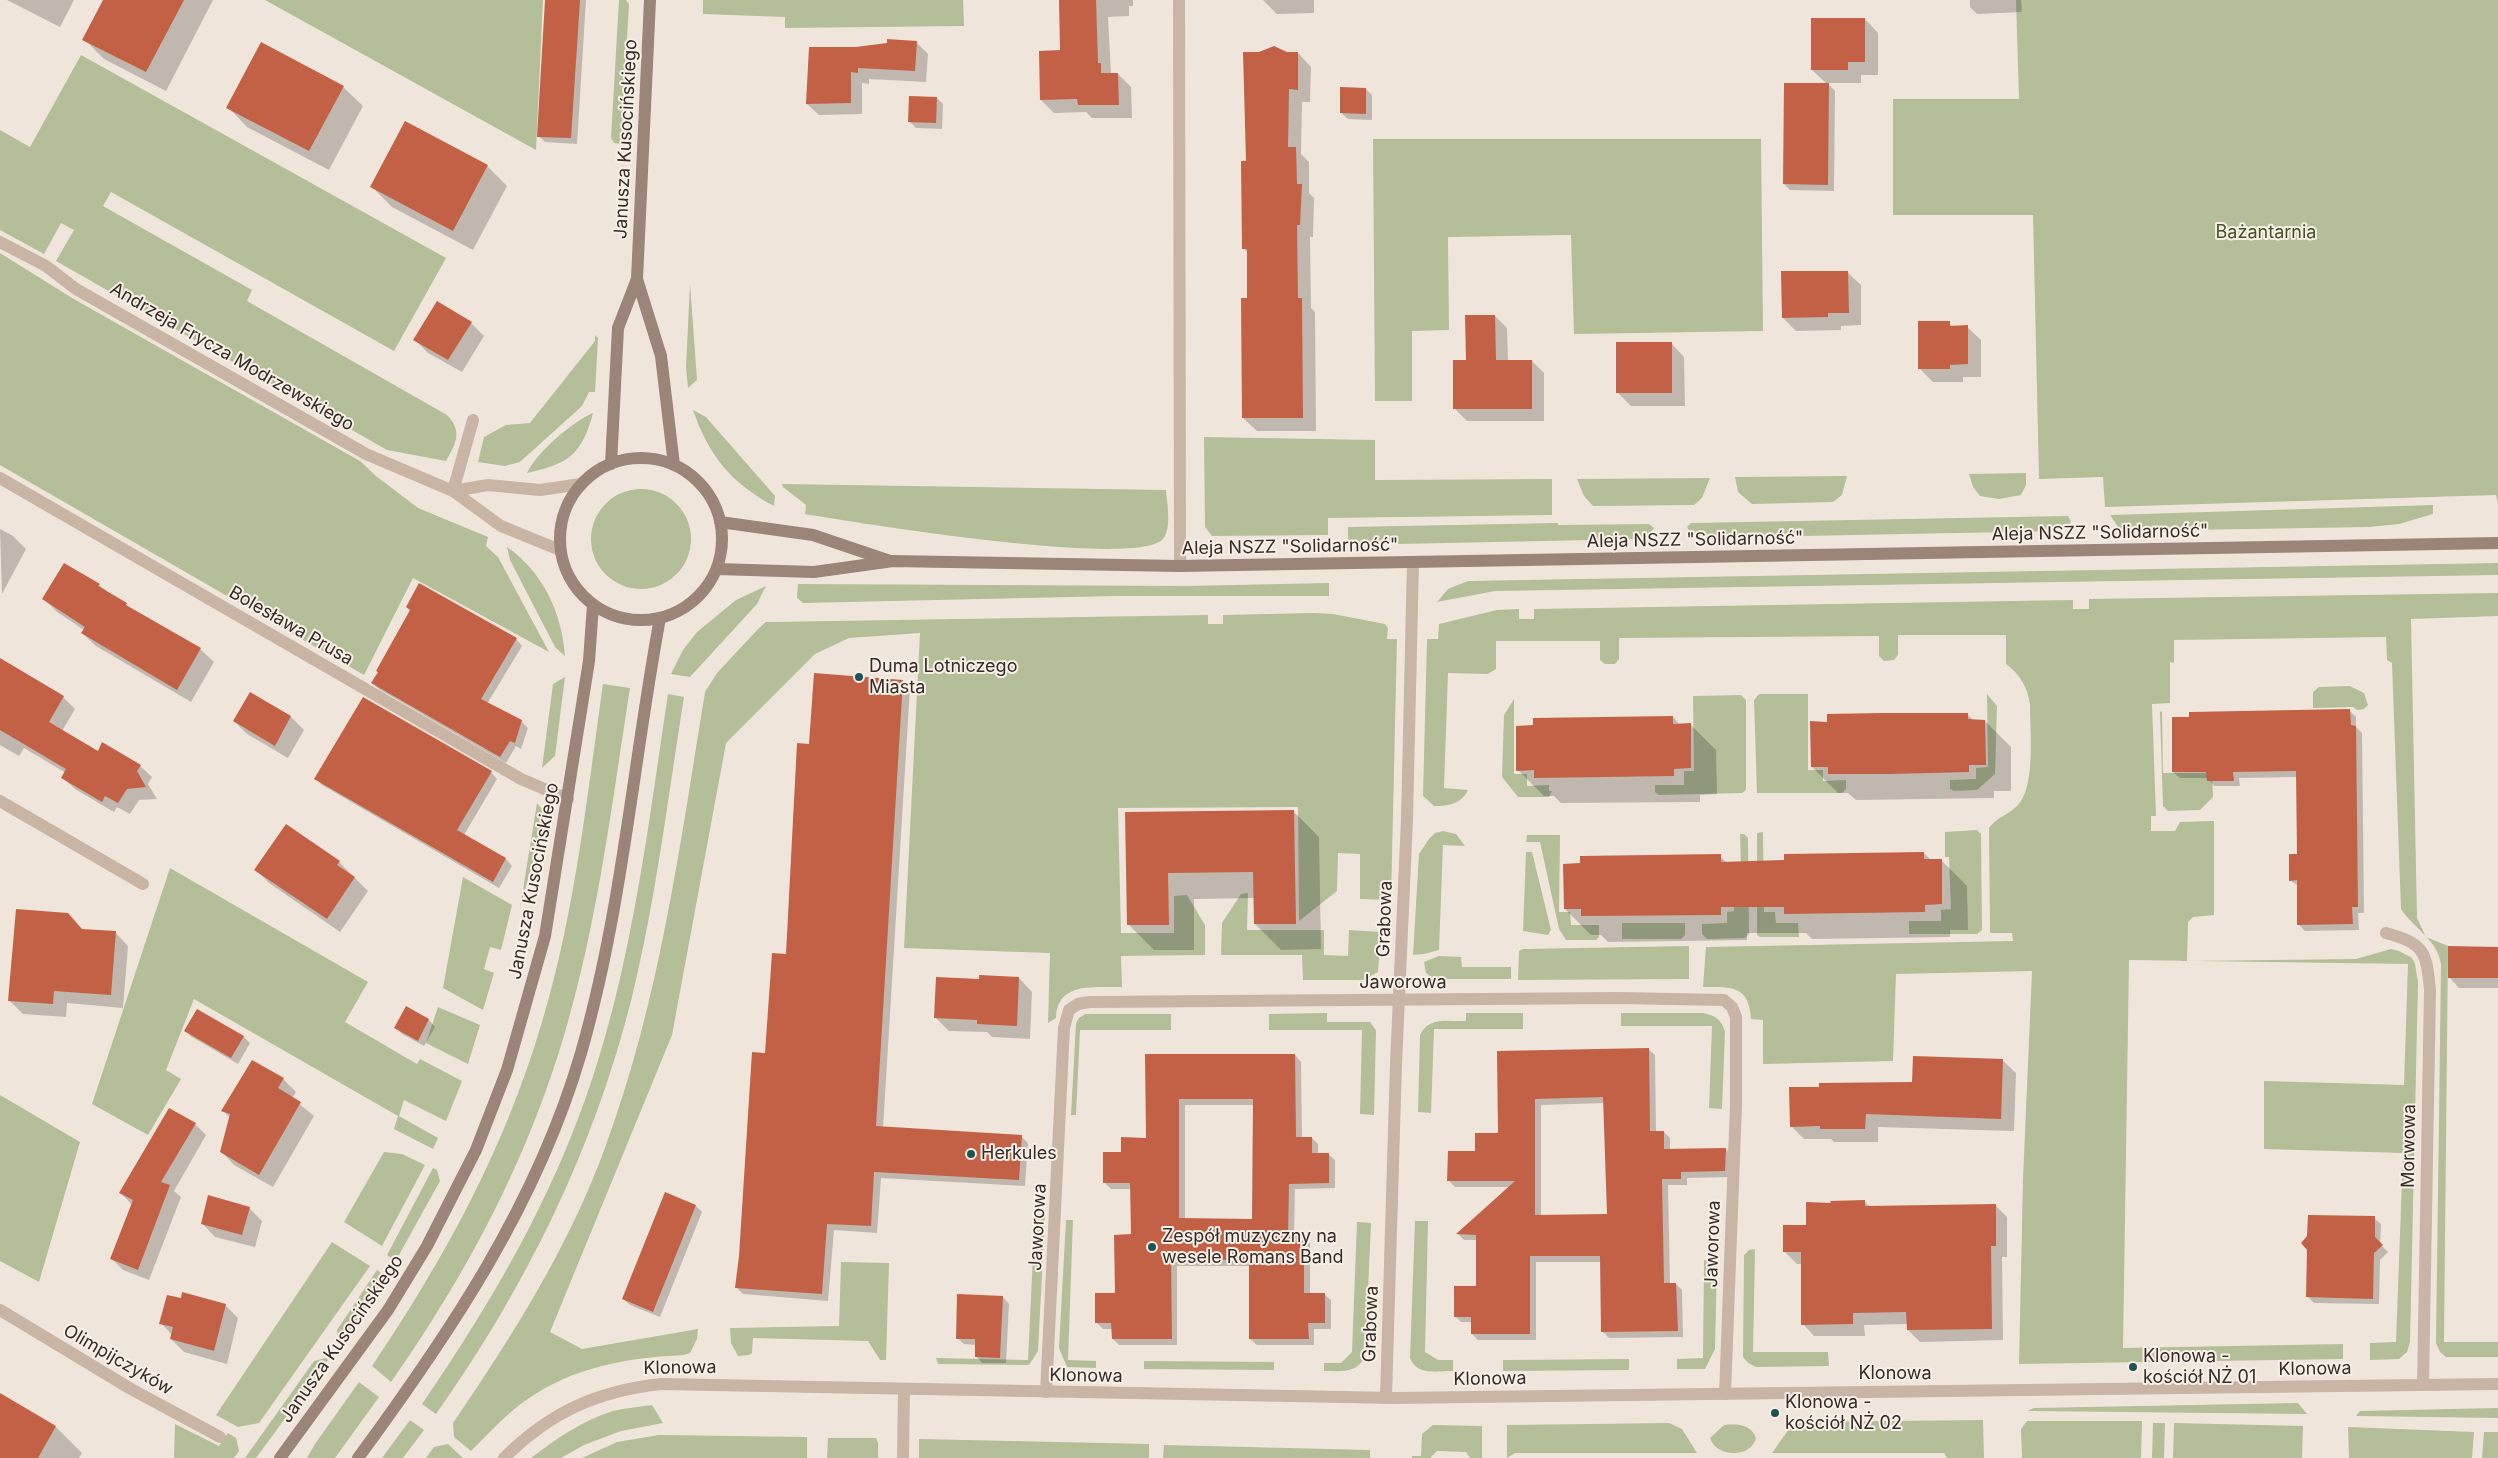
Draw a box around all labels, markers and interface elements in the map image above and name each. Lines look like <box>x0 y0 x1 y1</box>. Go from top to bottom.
street label: Janusza Kusocińskiego <box>610 39 642 239</box>
park label: Bażantarnia <box>2216 222 2316 244</box>
street label: Andrzeja Frycza Modrzewskiego <box>106 278 358 436</box>
street label: Aleja NSZZ "Solidarność" <box>1992 520 2208 546</box>
street label: Aleja NSZZ "Solidarność" <box>1587 527 1803 553</box>
street label: Aleja NSZZ "Solidarność" <box>1182 534 1398 560</box>
street label: Bolesława Prusa <box>225 582 357 670</box>
place label: Duma Lotniczego Miasta <box>869 656 1017 699</box>
marker: Duma Lotniczego Miasta <box>853 671 865 683</box>
street label: Janusza Kusocińskiego <box>504 781 564 981</box>
street label: Grabowa <box>1373 880 1397 958</box>
street label: Jaworowa <box>1359 972 1447 994</box>
street label: Morwowa <box>2397 1104 2421 1188</box>
place label: Herkules <box>981 1143 1057 1165</box>
marker: Herkules <box>965 1148 977 1160</box>
street label: Jaworowa <box>1025 1183 1051 1271</box>
street label: Jaworowa <box>1701 1200 1725 1288</box>
place label: Zespół muzyczny na wesele Romans Band <box>1162 1226 1344 1268</box>
marker: Zespół muzyczny na wesele Romans Band <box>1146 1241 1158 1253</box>
street label: Janusza Kusocińskiego <box>276 1251 408 1427</box>
street label: Grabowa <box>1359 1285 1383 1363</box>
street label: Olimpijczyków <box>59 1320 177 1400</box>
place label: Klonowa - kościół NŻ 01 <box>2143 1346 2256 1388</box>
street label: Klonowa <box>643 1357 717 1379</box>
street label: Klonowa <box>2278 1358 2352 1380</box>
marker: Klonowa - kościół NŻ 01 <box>2127 1361 2139 1373</box>
street label: Klonowa <box>1858 1363 1932 1385</box>
street label: Klonowa <box>1049 1365 1123 1387</box>
street label: Klonowa <box>1453 1368 1527 1390</box>
place label: Klonowa - kościół NŻ 02 <box>1785 1392 1902 1435</box>
marker: Klonowa - kościół NŻ 02 <box>1769 1407 1781 1419</box>

